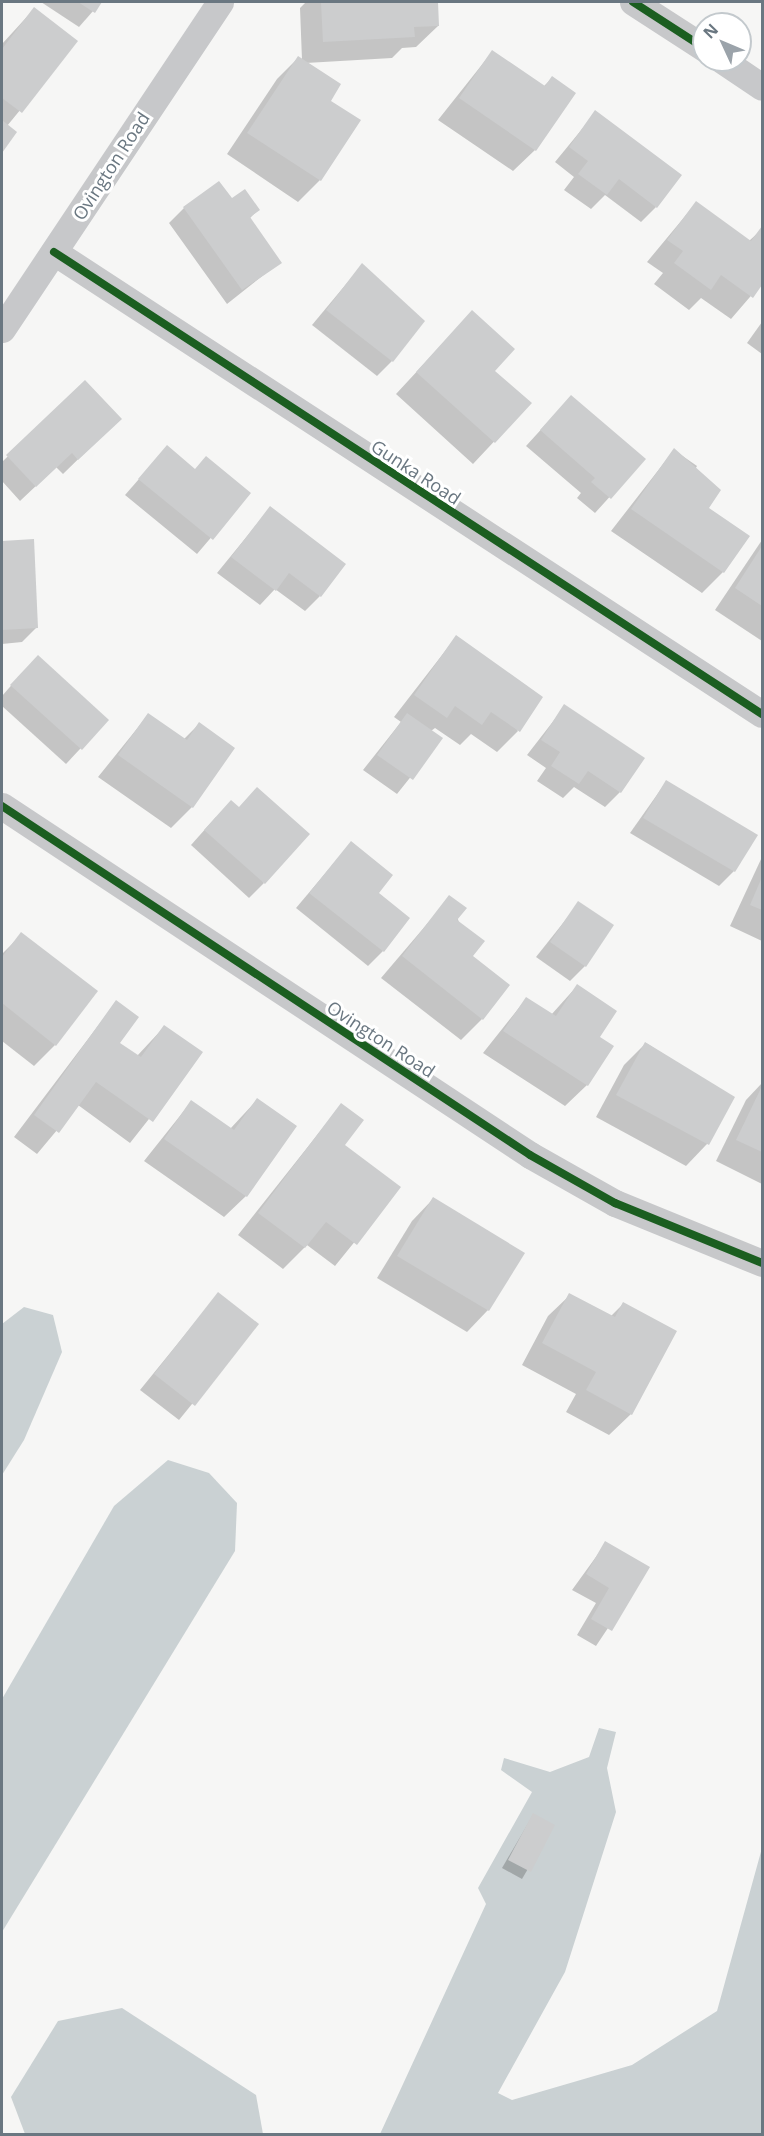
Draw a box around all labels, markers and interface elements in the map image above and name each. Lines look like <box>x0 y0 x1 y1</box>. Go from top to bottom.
north arrow <box>692 12 752 72</box>
text: N <box>698 19 723 43</box>
street label: Ovington Road <box>68 108 154 224</box>
street label: Gunka Road <box>367 435 465 509</box>
street label: Ovington Road <box>323 996 439 1082</box>

